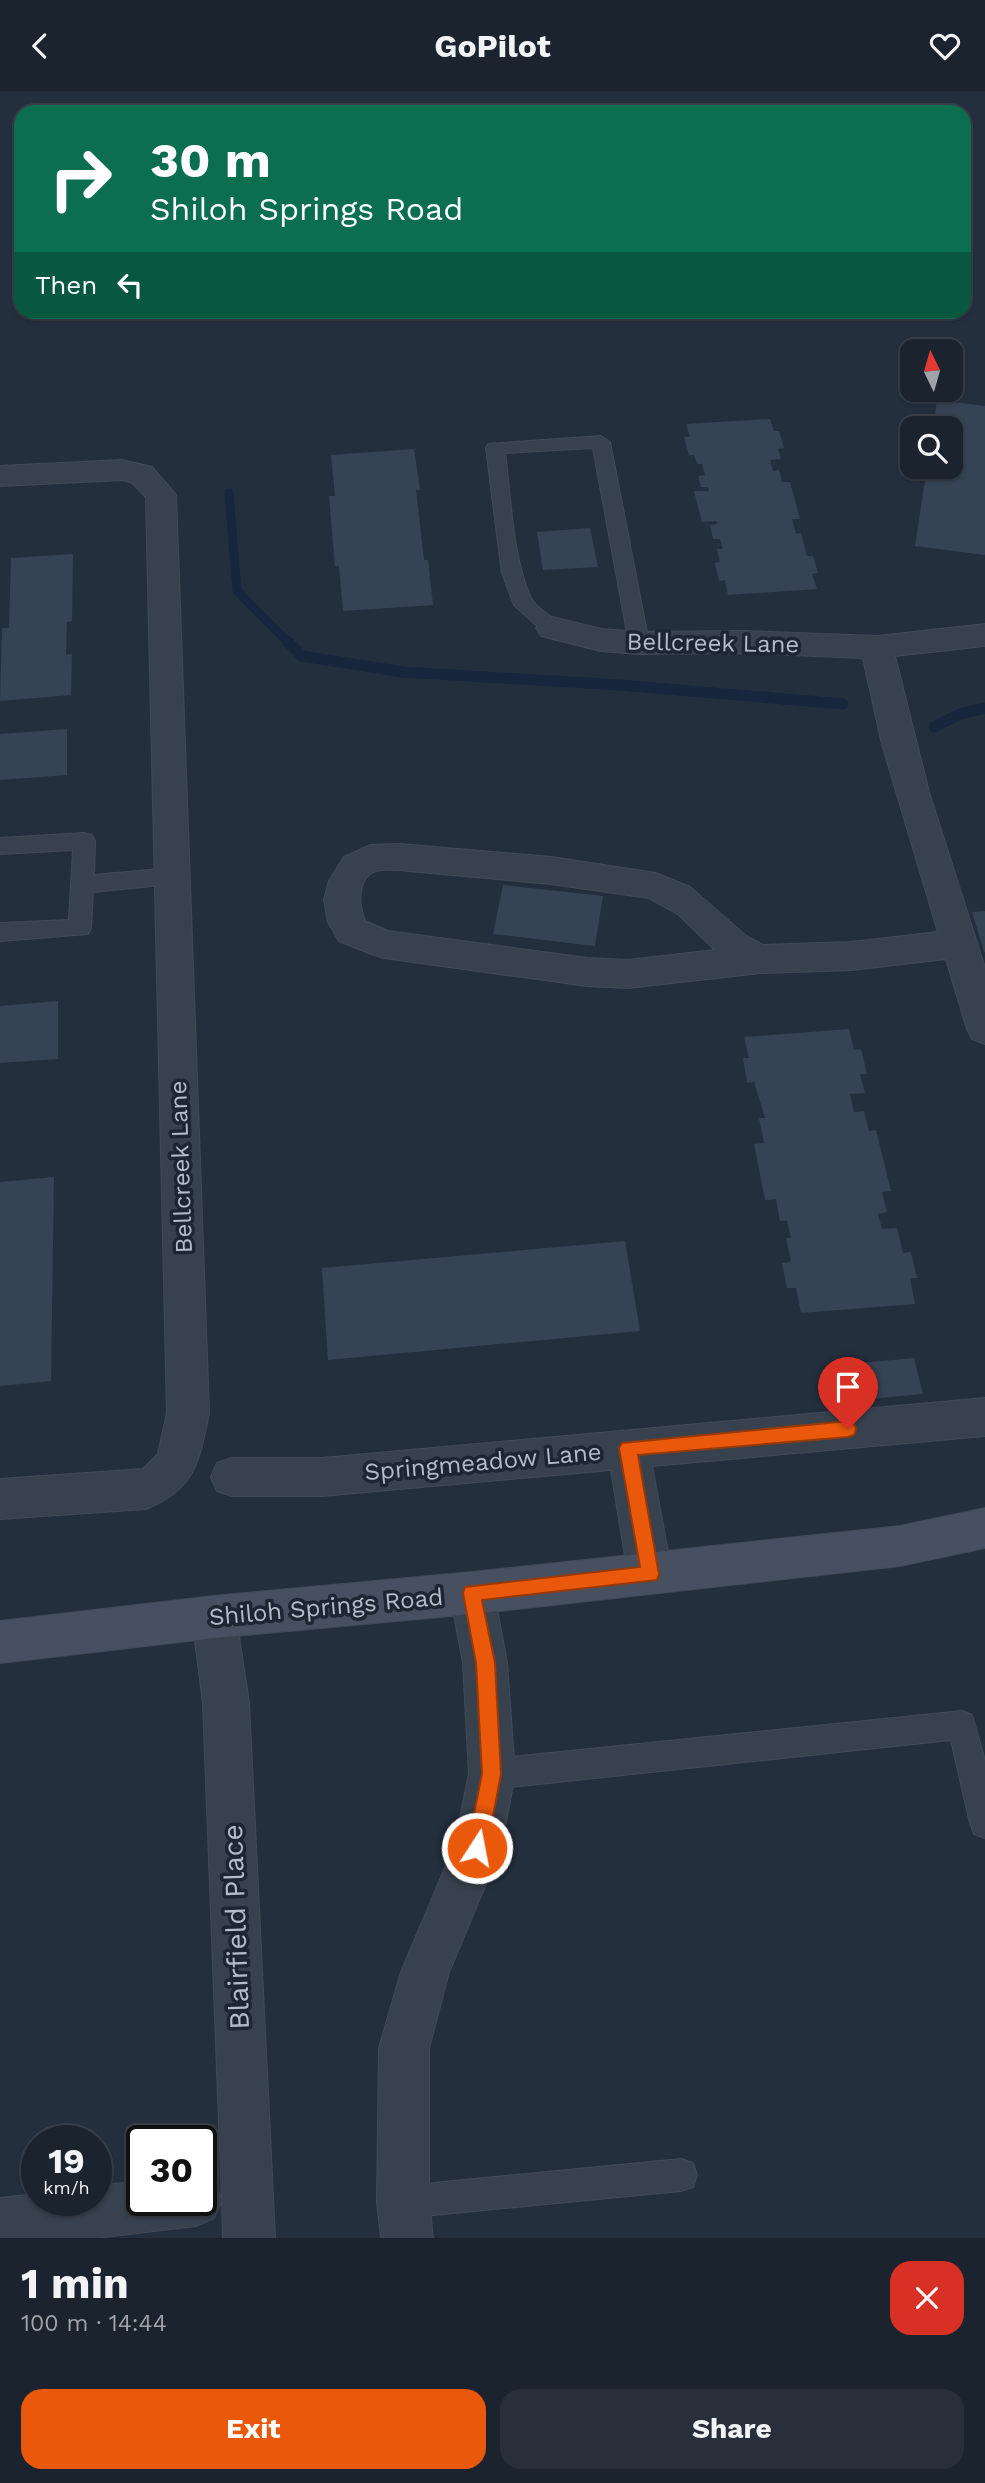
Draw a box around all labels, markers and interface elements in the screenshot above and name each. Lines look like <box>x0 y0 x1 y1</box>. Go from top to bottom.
icon: back <box>21 27 59 65</box>
text: GoPilot <box>434 27 551 65</box>
icon: heart <box>926 27 964 65</box>
text: 30 m <box>150 131 271 189</box>
icon: right <box>35 133 126 224</box>
text: Shiloh Springs Road <box>150 190 463 228</box>
icon: left <box>111 266 149 304</box>
text: Then <box>35 270 97 300</box>
north arrow <box>900 339 962 403</box>
map controls <box>900 339 963 479</box>
button: search <box>900 416 963 479</box>
street label: Bellcreek Lane <box>626 627 800 659</box>
street label: Bellcreek Lane <box>164 1080 198 1254</box>
pin <box>818 1357 878 1429</box>
icon: arrive <box>829 1368 867 1406</box>
street label: Springmeadow Lane <box>363 1438 603 1486</box>
street label: Shiloh Springs Road <box>208 1583 444 1631</box>
position arrow <box>440 1811 514 1885</box>
street label: Blairfield Place <box>216 1824 256 2030</box>
speed limit sign: 30 <box>126 2125 217 2216</box>
text: 19 <box>48 2140 85 2182</box>
text: km/h <box>43 2177 90 2198</box>
text: 1 min <box>21 2259 129 2308</box>
button: close <box>890 2261 964 2335</box>
text: 100 m · 14:44 <box>21 2310 167 2337</box>
button: Exit <box>21 2389 486 2469</box>
button: Share <box>500 2389 964 2469</box>

